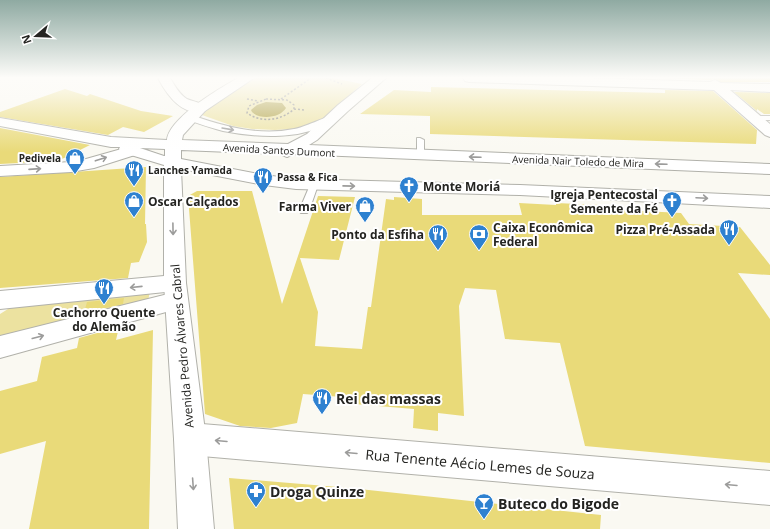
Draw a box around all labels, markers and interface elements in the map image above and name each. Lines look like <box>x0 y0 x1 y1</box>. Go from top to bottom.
north arrow <box>16 16 56 56</box>
text: N <box>18 33 35 46</box>
one-way arrow <box>221 125 234 133</box>
street label: Avenida Santos Dumont <box>223 140 336 160</box>
shop icon: Pedivela <box>64 147 86 175</box>
place label: Pedivela <box>19 151 61 165</box>
street label: Avenida Nair Toledo de Mira <box>512 152 644 170</box>
one-way arrow <box>469 154 482 161</box>
one-way arrow <box>95 155 108 162</box>
restaurant icon: Lanches Yamada <box>123 159 145 187</box>
one-way arrow <box>655 160 668 168</box>
place label: Lanches Yamada <box>148 163 232 177</box>
one-way arrow <box>28 166 41 173</box>
restaurant icon: Passa & Fica <box>252 166 274 194</box>
place label: Passa & Fica <box>277 170 338 184</box>
church icon: Monte Moriá <box>398 175 420 203</box>
place label: Monte Moriá <box>423 178 500 195</box>
one-way arrow <box>342 182 355 189</box>
place label: Igreja Pentecostal Semente da Fé <box>550 186 658 217</box>
shop icon: Oscar Calçados <box>123 190 145 218</box>
church icon: Igreja Pentecostal Semente da Fé <box>661 190 683 218</box>
place label: Oscar Calçados <box>148 193 238 210</box>
shop icon: Farma Viver <box>354 195 376 223</box>
one-way arrow <box>695 195 708 202</box>
place label: Farma Viver <box>279 198 352 215</box>
restaurant icon: Pizza Pré-Assada <box>718 218 740 246</box>
place label: Caixa Econômica Federal <box>493 219 593 250</box>
place label: Pizza Pré-Assada <box>615 221 715 238</box>
one-way arrow <box>169 222 177 235</box>
restaurant icon: Ponto da Esfiha <box>427 223 449 251</box>
bank icon: Caixa Econômica Federal <box>468 223 490 251</box>
place label: Ponto da Esfiha <box>331 226 424 243</box>
street label: Avenida Pedro Álvares Cabral <box>166 263 198 429</box>
restaurant icon: Cachorro Quente do Alemão <box>93 277 115 305</box>
one-way arrow <box>130 283 143 290</box>
place label: Cachorro Quente do Alemão <box>53 304 155 335</box>
one-way arrow <box>31 333 44 340</box>
restaurant icon: Rei das massas <box>311 387 333 415</box>
place label: Rei das massas <box>336 389 441 408</box>
one-way arrow <box>215 438 228 445</box>
street label: Rua Tenente Aécio Lemes de Souza <box>365 445 595 483</box>
one-way arrow <box>344 449 357 456</box>
one-way arrow <box>189 477 196 490</box>
pharmacy icon: Droga Quinze <box>245 480 267 508</box>
one-way arrow <box>725 481 738 489</box>
place label: Droga Quinze <box>270 482 364 501</box>
bar icon: Buteco do Bigode <box>473 492 495 520</box>
place label: Buteco do Bigode <box>498 494 619 513</box>

